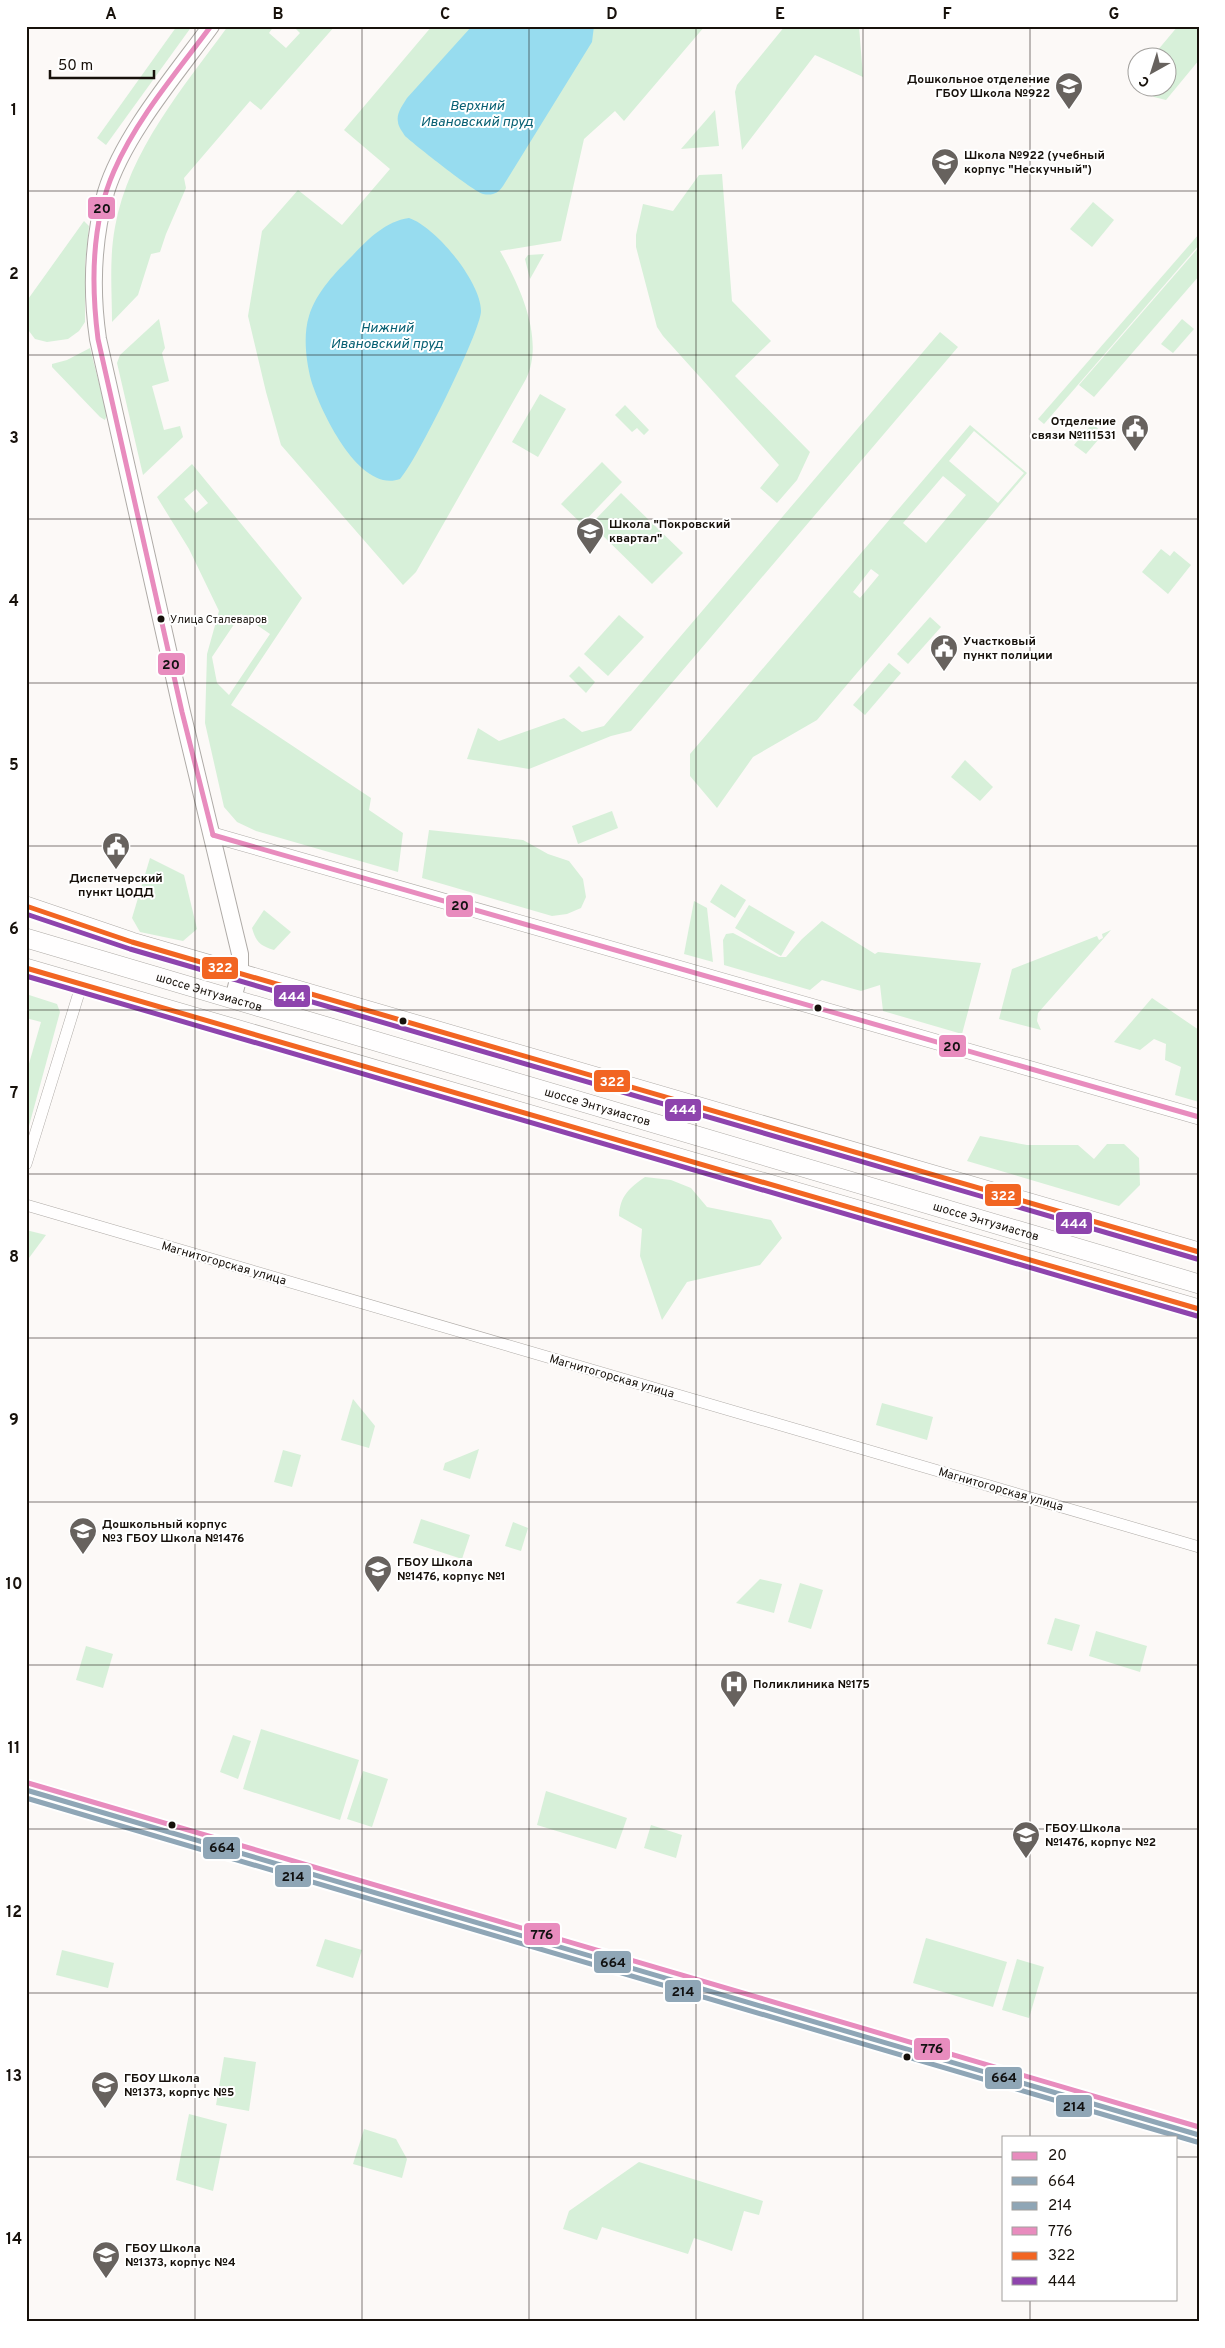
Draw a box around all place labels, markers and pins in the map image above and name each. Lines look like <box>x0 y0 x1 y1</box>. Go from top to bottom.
school or university icon: Дошкольное отделение ГБОУ Школа №922 <box>1054 71 1084 110</box>
place label: Дошкольное отделение ГБОУ Школа №922 <box>907 72 1050 102</box>
school or university icon: Школа №922 (учебный корпус "Нескучный") <box>930 147 960 186</box>
place label: Школа №922 (учебный корпус "Нескучный") <box>964 148 1105 178</box>
public building icon: Отделение связи №111531 <box>1120 413 1150 452</box>
place label: Отделение связи №111531 <box>1031 414 1116 444</box>
school or university icon: Школа "Покровский квартал" <box>575 516 605 555</box>
place label: Школа "Покровский квартал" <box>609 517 730 547</box>
place label: Улица Сталеваров <box>170 613 267 627</box>
marker: Улица Сталеваров <box>156 614 166 624</box>
public building icon: Участковый пункт полиции <box>929 633 959 672</box>
place label: Участковый пункт полиции <box>963 634 1053 664</box>
public building icon: Диспетчерский пункт ЦОДД <box>101 831 131 870</box>
place label: Диспетчерский пункт ЦОДД <box>69 871 163 901</box>
unlabelled marker <box>813 1003 823 1013</box>
unlabelled marker <box>398 1016 408 1026</box>
school or university icon: Дошкольный корпус №3 ГБОУ Школа №1476 <box>68 1516 98 1555</box>
place label: Дошкольный корпус №3 ГБОУ Школа №1476 <box>102 1517 244 1547</box>
school or university icon: ГБОУ Школа №1476, корпус №1 <box>363 1554 393 1593</box>
place label: ГБОУ Школа №1476, корпус №1 <box>397 1555 505 1585</box>
hospital icon: Поликлиника №175 <box>719 1669 749 1708</box>
place label: Поликлиника №175 <box>753 1677 870 1693</box>
unlabelled marker <box>167 1820 177 1830</box>
school or university icon: ГБОУ Школа №1476, корпус №2 <box>1011 1820 1041 1859</box>
place label: ГБОУ Школа №1476, корпус №2 <box>1045 1821 1156 1851</box>
unlabelled marker <box>902 2052 912 2062</box>
school or university icon: ГБОУ Школа №1373, корпус №5 <box>90 2070 120 2109</box>
place label: ГБОУ Школа №1373, корпус №5 <box>124 2071 234 2101</box>
school or university icon: ГБОУ Школа №1373, корпус №4 <box>91 2240 121 2279</box>
place label: ГБОУ Школа №1373, корпус №4 <box>125 2241 236 2271</box>

